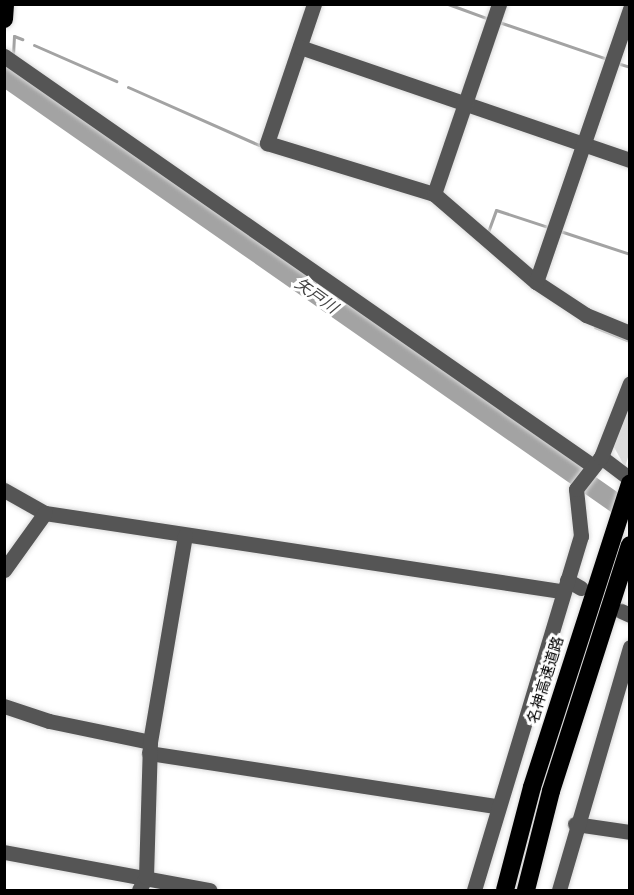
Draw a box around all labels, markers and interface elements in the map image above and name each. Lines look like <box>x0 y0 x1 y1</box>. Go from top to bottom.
water label: 矢戸川 <box>291 274 341 318</box>
street label: 名神高速道路 <box>524 634 568 726</box>

